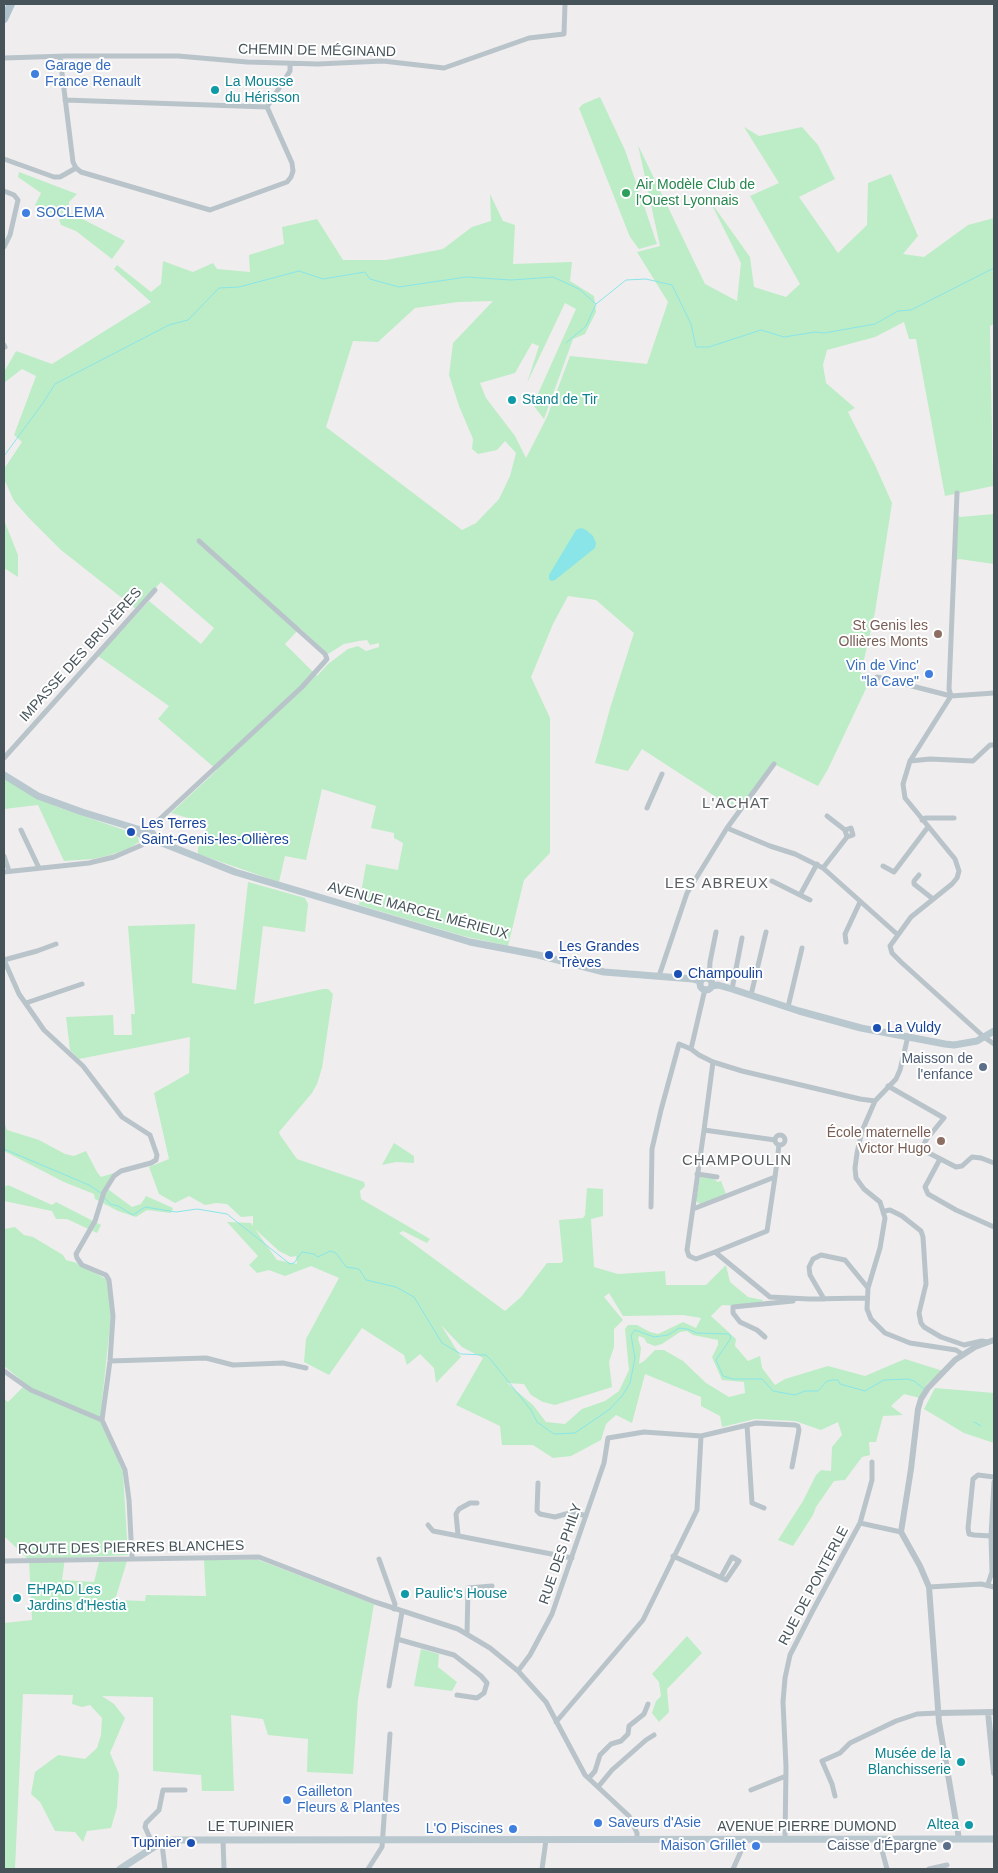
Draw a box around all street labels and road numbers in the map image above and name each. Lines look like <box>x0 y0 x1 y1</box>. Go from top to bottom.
street label: CHEMIN DE MÉGINAND <box>238 41 396 61</box>
street label: IMPASSE DES BRUYÈRES <box>16 584 146 726</box>
street label: AVENUE MARCEL MÉRIEUX <box>326 879 510 943</box>
street label: RUE DES PHILY <box>536 1501 586 1607</box>
street label: RUE DE PONTERLE <box>776 1524 852 1648</box>
street label: ROUTE DES PIERRES BLANCHES <box>18 1538 244 1558</box>
street label: LE TUPINIER <box>208 1819 294 1835</box>
street label: AVENUE PIERRE DUMOND <box>717 1819 897 1835</box>

